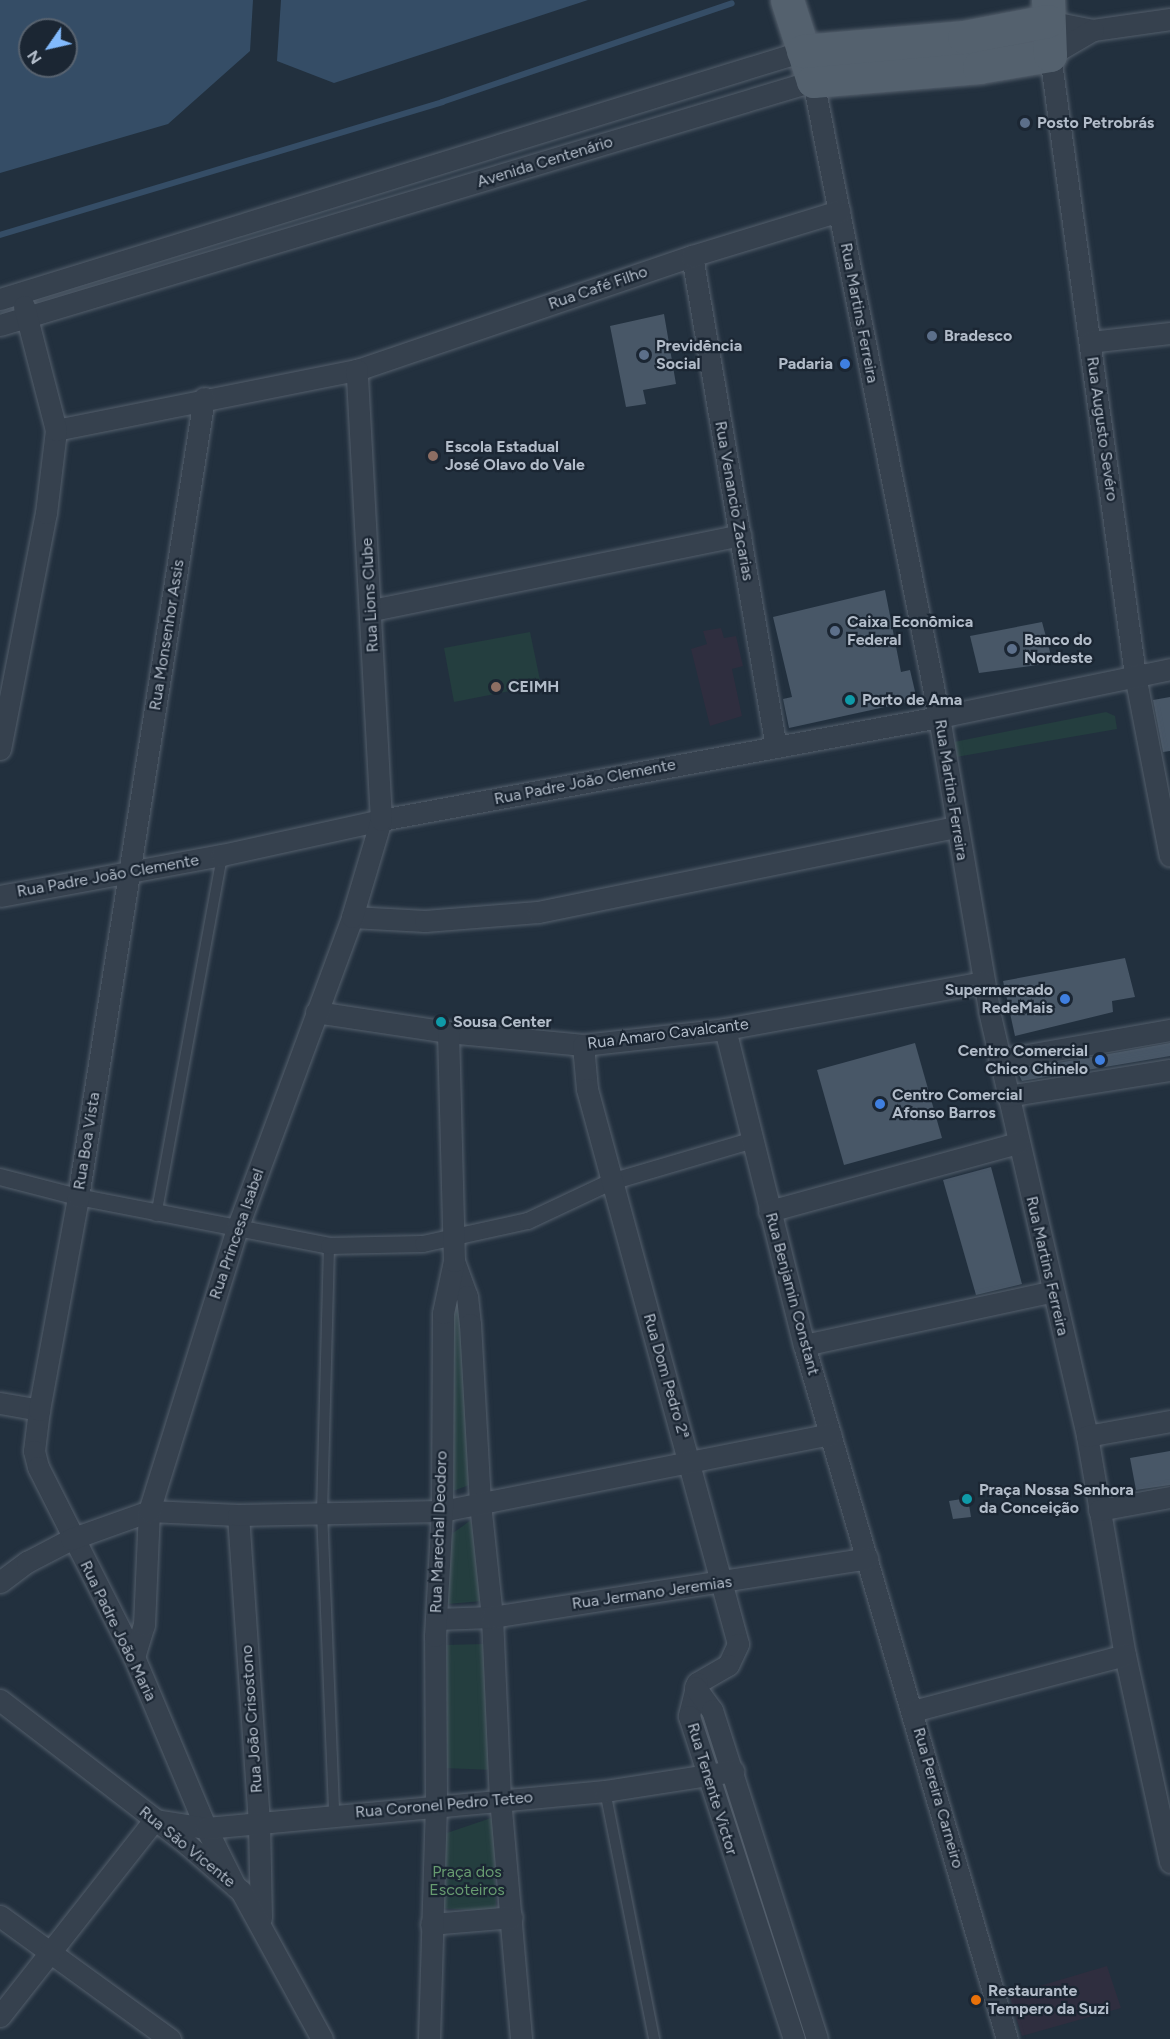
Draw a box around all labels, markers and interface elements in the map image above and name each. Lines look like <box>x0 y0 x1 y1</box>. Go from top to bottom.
north arrow <box>18 18 78 78</box>
text: N <box>23 47 46 68</box>
place label: Posto Petrobrás <box>1037 113 1154 133</box>
marker: Posto Petrobrás <box>1018 116 1032 130</box>
street label: Avenida Centenário <box>475 132 615 192</box>
street label: Rua Martins Ferreira <box>836 241 882 385</box>
street label: Rua Café Filho <box>546 262 650 314</box>
place label: Bradesco <box>944 326 1012 346</box>
marker: Bradesco <box>925 329 939 343</box>
place label: Previdência Social <box>656 336 742 374</box>
marker: Previdência Social <box>637 348 651 362</box>
place label: Padaria <box>778 354 833 374</box>
street label: Rua Augusto Sevéro <box>1082 355 1122 503</box>
marker: Padaria <box>838 357 852 371</box>
street label: Rua Venancio Zacarias <box>710 420 758 582</box>
place label: Escola Estadual José Olavo do Vale <box>445 437 585 475</box>
marker: Escola Estadual José Olavo do Vale <box>426 449 440 463</box>
street label: Rua Lions Clube <box>357 537 383 653</box>
street label: Rua Monsenhor Assis <box>146 558 188 712</box>
place label: Caixa Econômica Federal <box>847 612 973 650</box>
marker: Caixa Econômica Federal <box>828 624 842 638</box>
place label: Banco do Nordeste <box>1024 630 1093 668</box>
marker: Banco do Nordeste <box>1005 642 1019 656</box>
place label: CEIMH <box>508 677 559 697</box>
marker: CEIMH <box>489 680 503 694</box>
place label: Porto de Ama <box>862 690 962 710</box>
marker: Porto de Ama <box>843 693 857 707</box>
street label: Rua Martins Ferreira <box>930 718 972 862</box>
street label: Rua Padre João Clemente <box>493 755 677 809</box>
street label: Rua Padre João Clemente <box>15 851 201 901</box>
place label: Supermercado RedeMais <box>945 980 1053 1018</box>
marker: Supermercado RedeMais <box>1058 992 1072 1006</box>
place label: Sousa Center <box>453 1012 552 1032</box>
marker: Sousa Center <box>434 1015 448 1029</box>
street label: Rua Amaro Cavalcante <box>586 1015 750 1053</box>
place label: Centro Comercial Chico Chinelo <box>958 1041 1088 1079</box>
marker: Centro Comercial Chico Chinelo <box>1093 1053 1107 1067</box>
place label: Centro Comercial Afonso Barros <box>892 1085 1022 1123</box>
street label: Rua Boa Vista <box>70 1091 104 1191</box>
marker: Centro Comercial Afonso Barros <box>873 1097 887 1111</box>
street label: Rua Princesa Isabel <box>206 1166 268 1302</box>
street label: Rua Martins Ferreira <box>1022 1194 1072 1338</box>
street label: Rua Benjamin Constant <box>761 1211 823 1377</box>
street label: Rua Dom Pedro 2ª <box>639 1311 693 1441</box>
street label: Rua Marechal Deodoro <box>427 1450 451 1614</box>
place label: Praça Nossa Senhora da Conceição <box>979 1480 1134 1518</box>
marker: Praça Nossa Senhora da Conceição <box>960 1492 974 1506</box>
street label: Rua Padre João Maria <box>76 1558 160 1704</box>
street label: Rua Jermano Jeremias <box>571 1572 733 1614</box>
street label: Rua João Crisostono <box>237 1644 267 1794</box>
street label: Rua Tenente Victor <box>683 1721 741 1857</box>
street label: Rua Pereira Carneiro <box>909 1725 967 1871</box>
street label: Rua Coronel Pedro Teteo <box>354 1788 534 1822</box>
street label: Rua São Vicente <box>135 1802 239 1892</box>
park label: Praça dos Escoteiros <box>429 1862 505 1900</box>
place label: Restaurante Tempero da Suzi <box>988 1981 1109 2019</box>
marker: Restaurante Tempero da Suzi <box>969 1993 983 2007</box>

